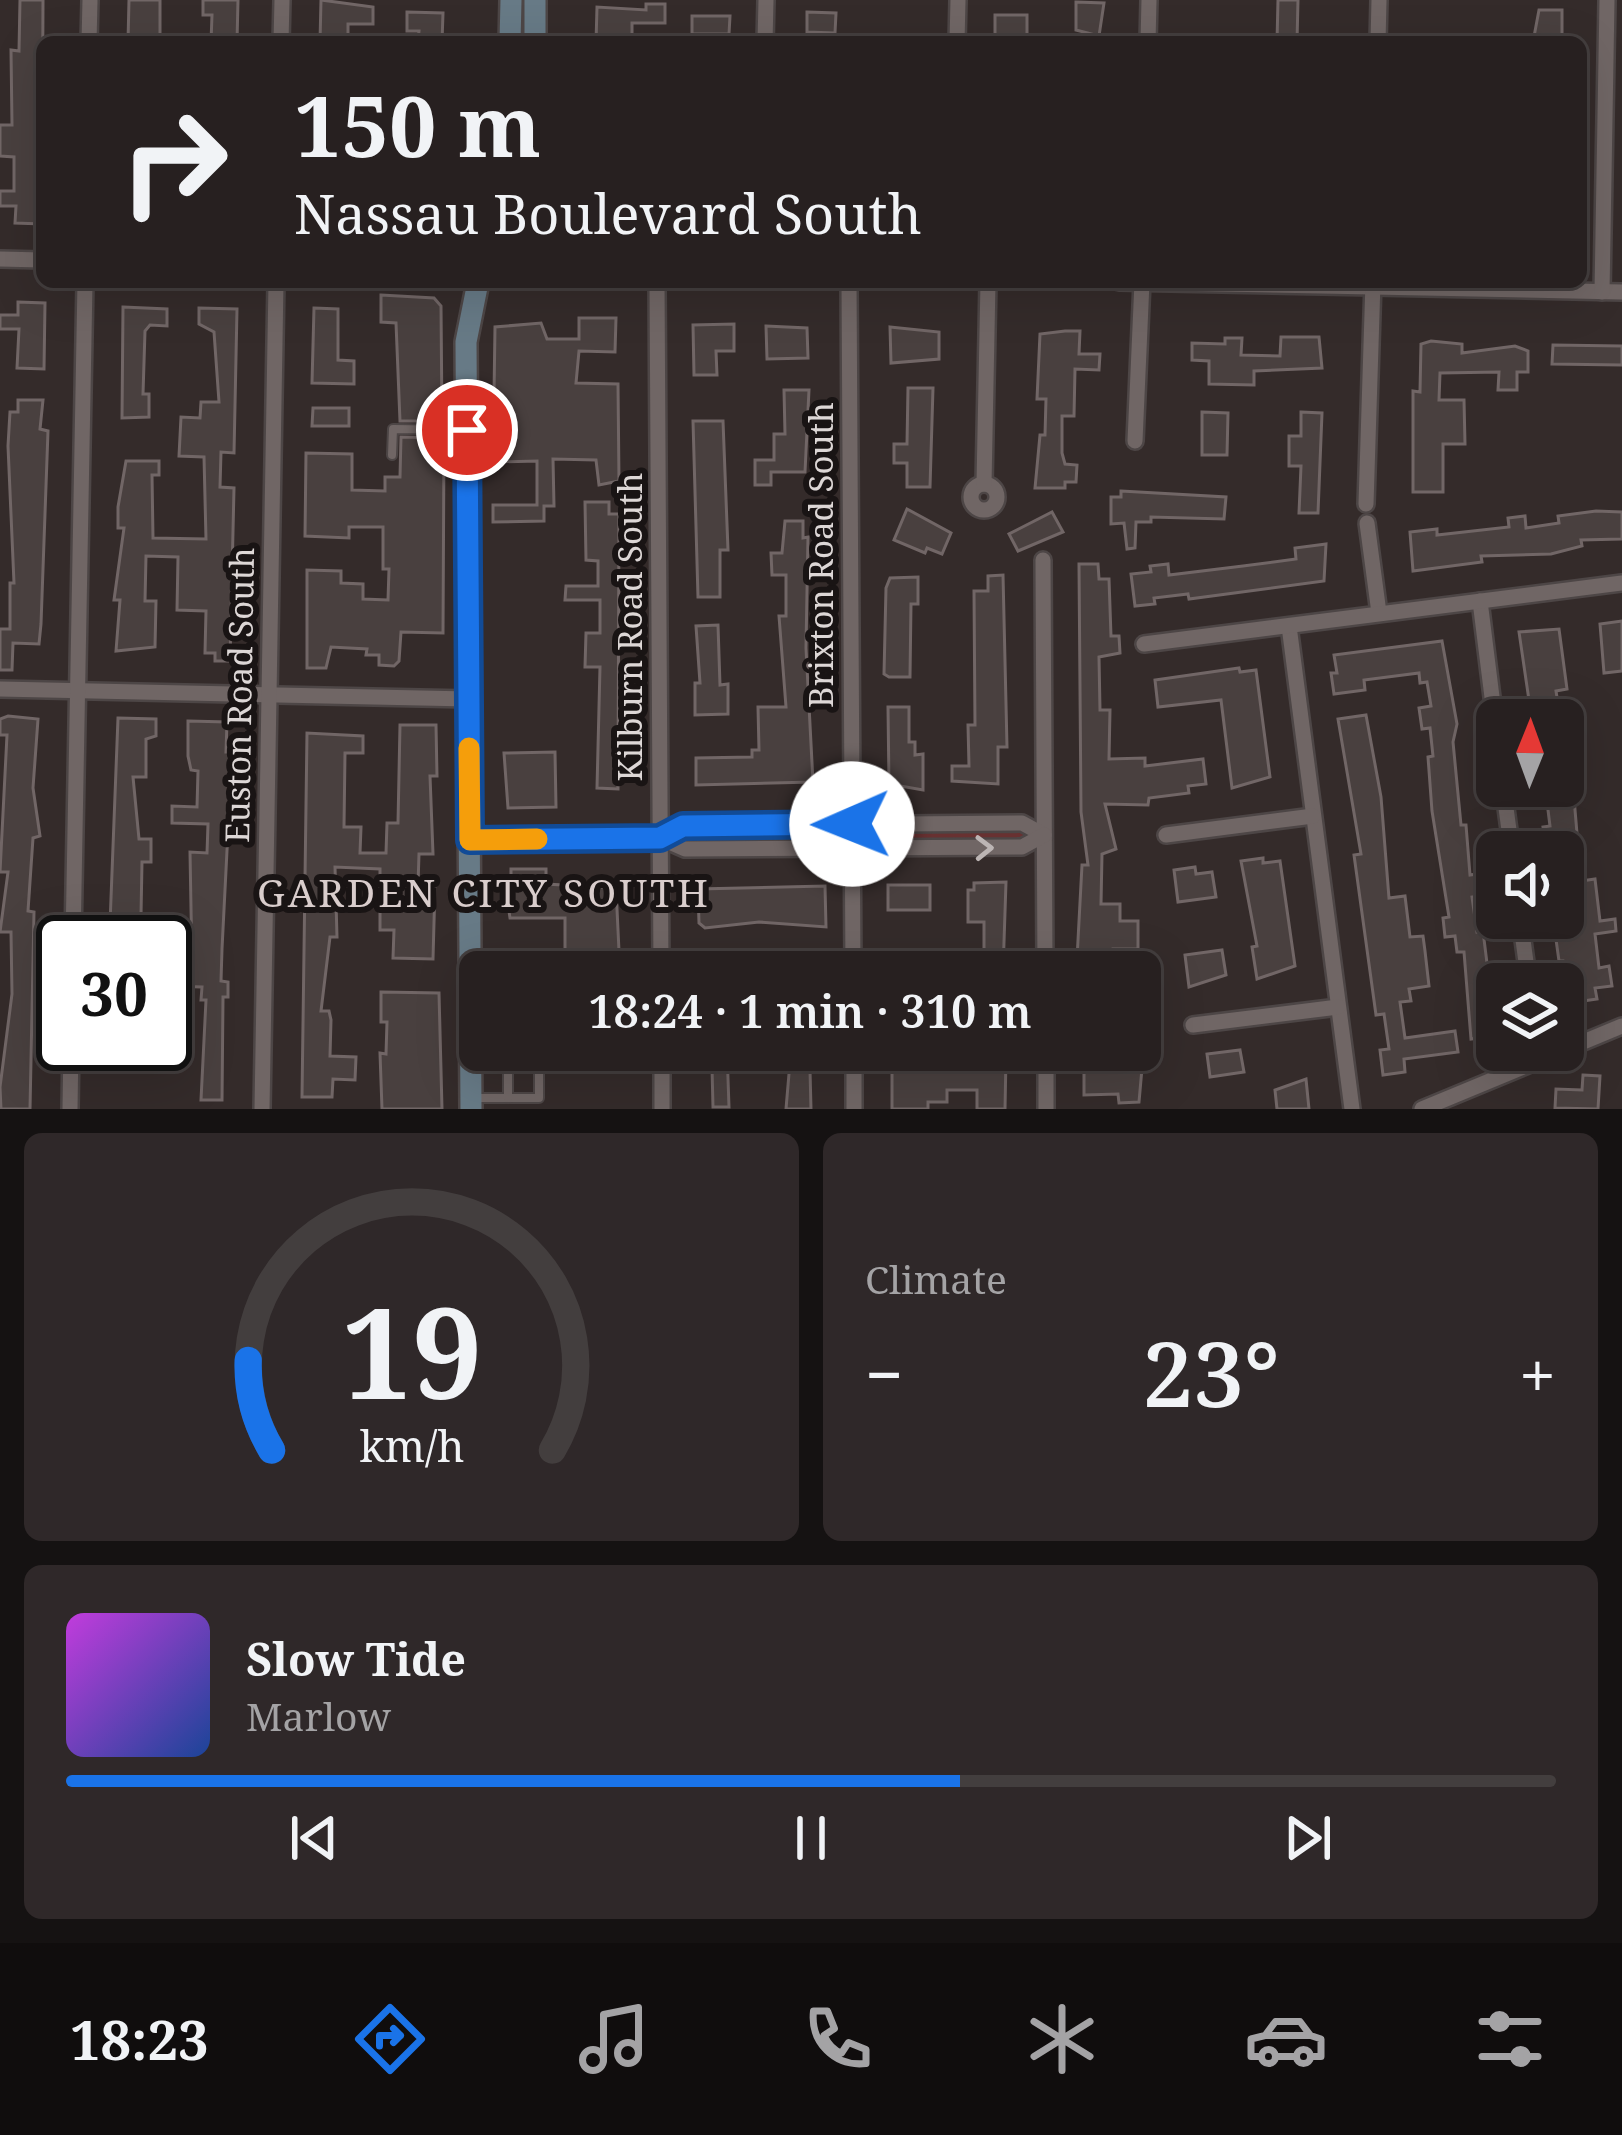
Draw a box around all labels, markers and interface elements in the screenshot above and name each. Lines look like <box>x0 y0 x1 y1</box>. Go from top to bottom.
text: 150 m <box>294 67 541 182</box>
icon: right <box>96 84 252 240</box>
text: Nassau Boulevard South <box>294 176 922 250</box>
pin <box>416 379 518 481</box>
icon: arrive <box>434 397 500 463</box>
street label: Brixton Road South <box>798 402 843 708</box>
street label: Kilburn Road South <box>607 472 652 782</box>
street label: Euston Road South <box>214 547 264 843</box>
north arrow <box>1476 699 1584 807</box>
map controls <box>1476 699 1584 1071</box>
position arrow <box>789 761 915 887</box>
button: sound <box>1476 831 1584 939</box>
one-way arrow <box>975 835 994 861</box>
district label: GARDEN CITY SOUTH <box>257 865 711 918</box>
speed limit sign: 30 <box>36 915 192 1071</box>
button: layers <box>1476 963 1584 1071</box>
text: 18:24 · 1 min · 310 m <box>588 980 1032 1041</box>
text: Climate <box>865 1252 1007 1305</box>
text: 19 <box>341 1266 482 1436</box>
text: 23° <box>1142 1311 1280 1433</box>
text: − <box>865 1328 903 1418</box>
text: + <box>1519 1328 1556 1418</box>
text: km/h <box>359 1416 464 1475</box>
text: Slow Tide <box>246 1628 466 1689</box>
text: Marlow <box>246 1689 391 1742</box>
icon: previous <box>281 1805 347 1871</box>
icon: pause <box>778 1805 844 1871</box>
icon: next <box>1275 1805 1341 1871</box>
icon: directions <box>348 1997 432 2081</box>
icon: music <box>572 1997 656 2081</box>
icon: phone <box>796 1997 880 2081</box>
icon: climate <box>1020 1997 1104 2081</box>
icon: car <box>1244 1997 1328 2081</box>
icon: filters <box>1468 1997 1552 2081</box>
text: 18:23 <box>70 2002 208 2076</box>

